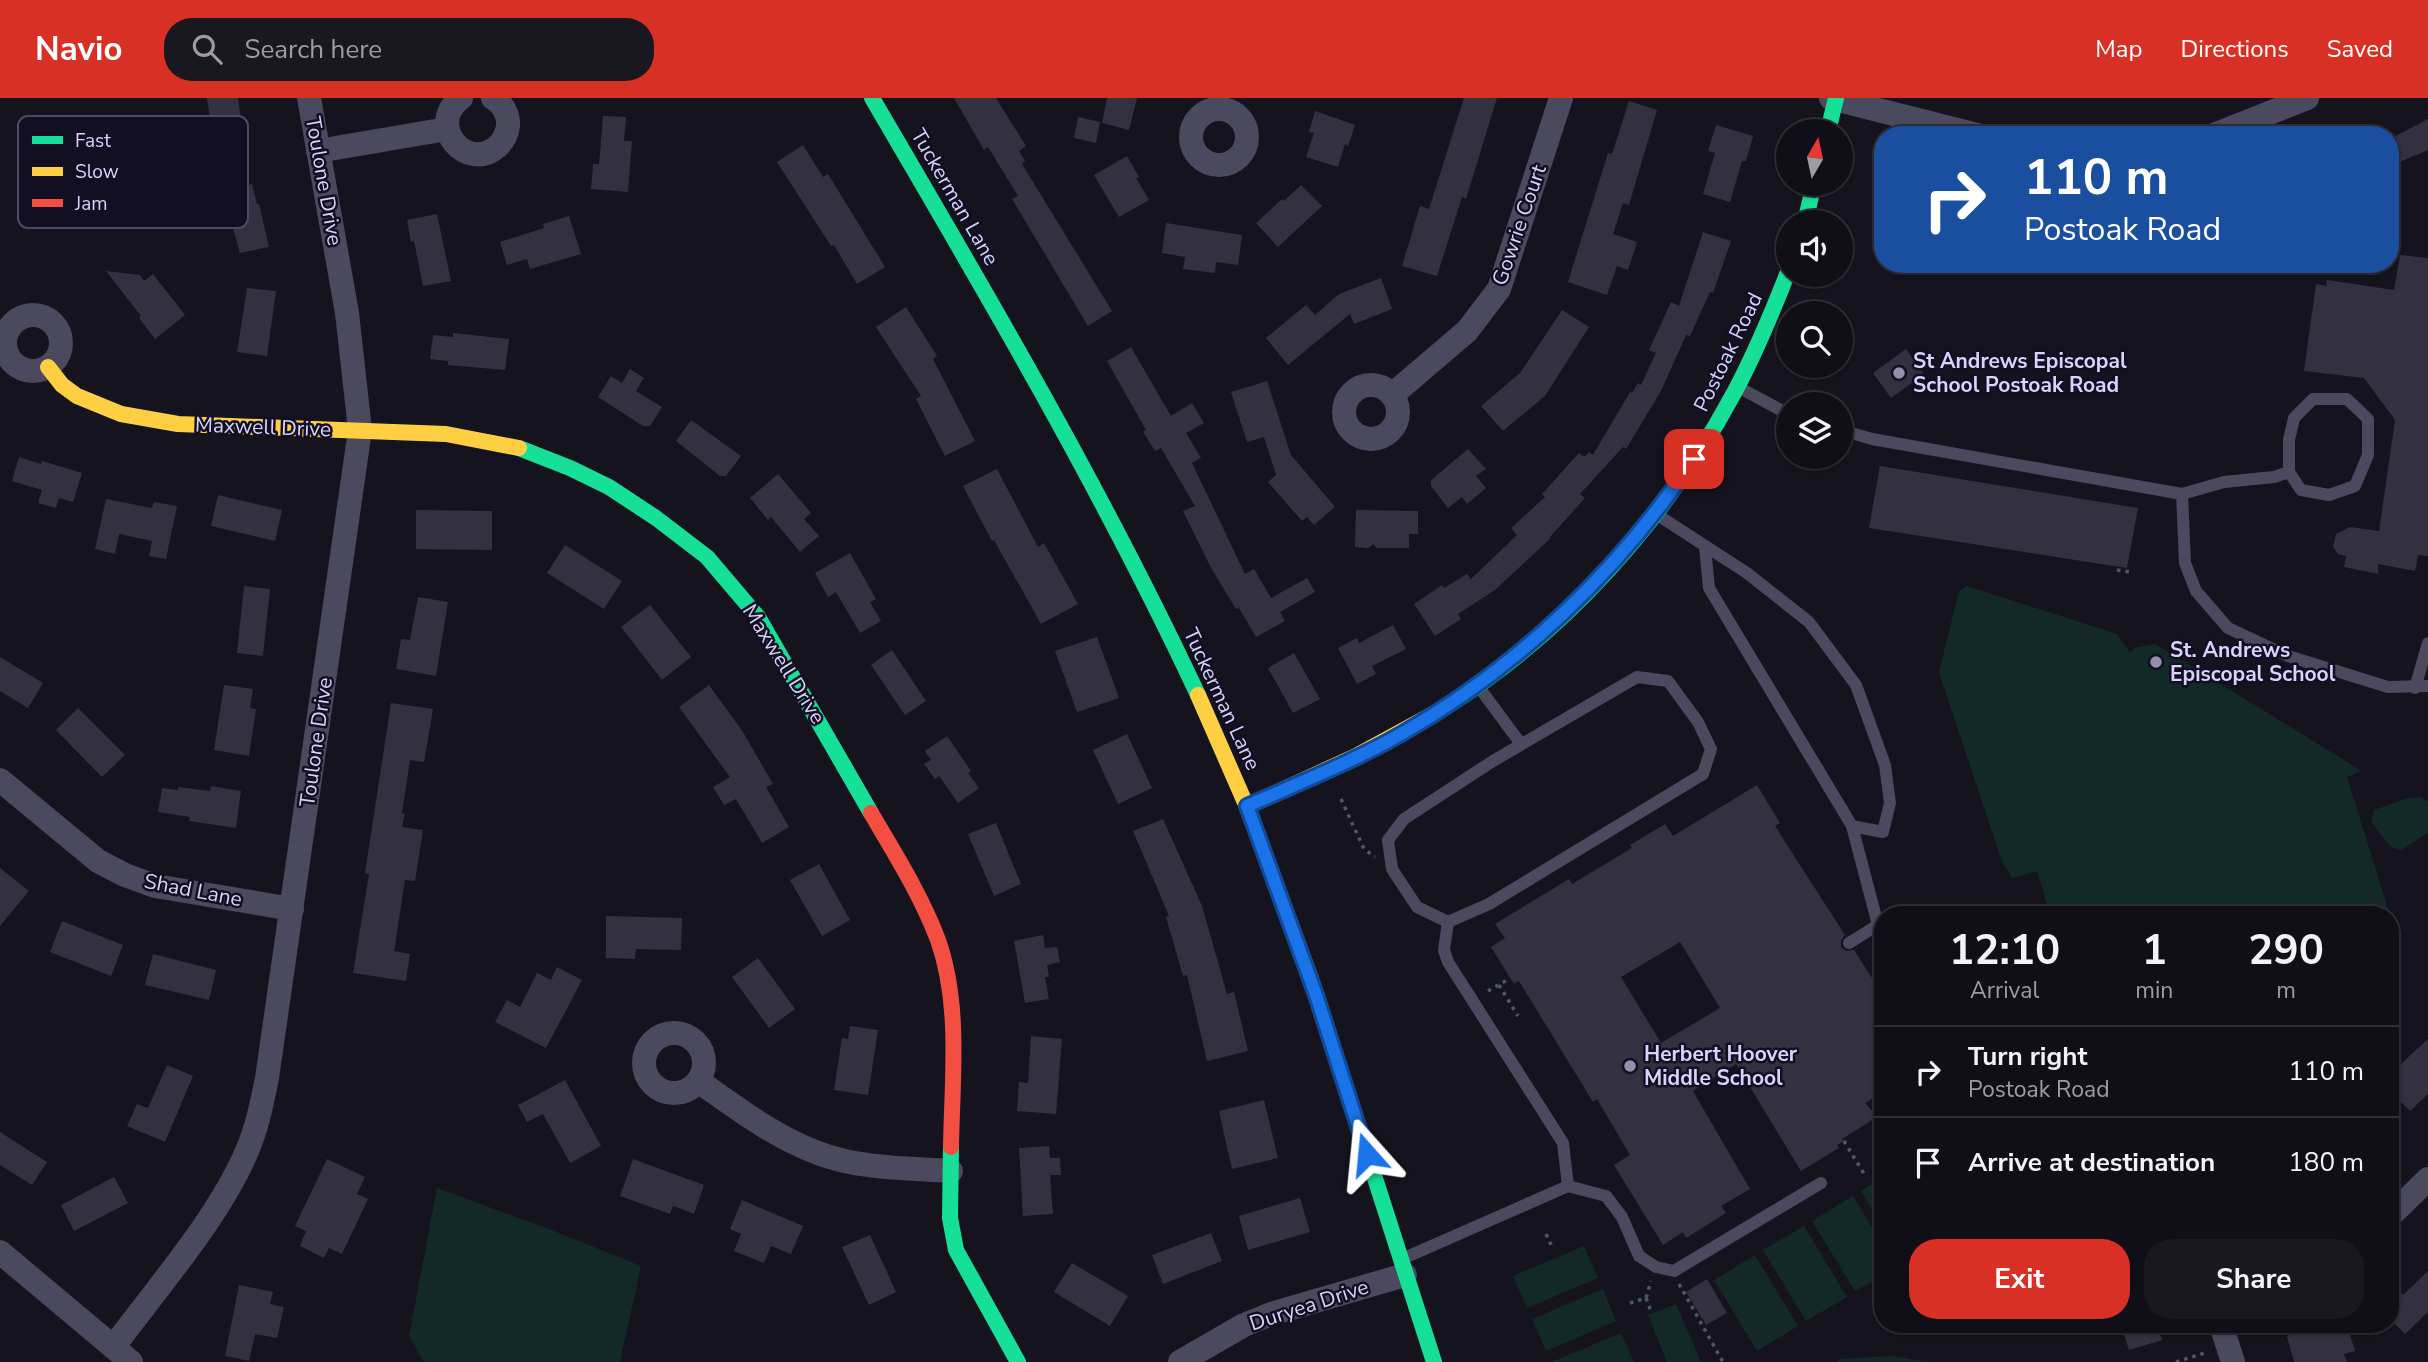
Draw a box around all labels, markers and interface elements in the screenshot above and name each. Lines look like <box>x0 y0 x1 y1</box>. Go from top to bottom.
search box <box>164 18 654 81</box>
text: Navio <box>35 27 122 72</box>
icon: search <box>188 30 226 68</box>
text: Search here <box>244 32 382 67</box>
text: Map <box>2095 33 2142 65</box>
text: Directions <box>2180 33 2289 65</box>
text: Saved <box>2327 33 2393 65</box>
street label: Toulone Drive <box>299 114 349 248</box>
legend <box>18 116 248 228</box>
north arrow <box>1776 119 1853 196</box>
map controls <box>1776 119 1853 469</box>
street label: Tuckerman Lane <box>904 123 1006 271</box>
text: Fast <box>75 128 111 154</box>
text: 110 m <box>2024 144 2168 211</box>
icon: right <box>1909 154 2000 245</box>
text: Slow <box>75 159 119 185</box>
street label: Gowrie Court <box>1485 160 1553 289</box>
text: Jam <box>74 191 108 217</box>
text: Postoak Road <box>2024 208 2221 251</box>
button: sound <box>1776 210 1853 287</box>
street label: Postoak Road <box>1687 288 1769 416</box>
button: search <box>1776 301 1853 378</box>
place label: St Andrews Episcopal School Postoak Road <box>1913 347 2127 399</box>
marker: St Andrews Episcopal School Postoak Road <box>1891 365 1907 381</box>
button: layers <box>1776 392 1853 469</box>
street label: Maxwell Drive <box>194 411 332 443</box>
pin <box>1664 429 1724 489</box>
icon: arrive <box>1675 440 1713 478</box>
street label: Maxwell Drive <box>736 599 832 729</box>
street label: Tuckerman Lane <box>1177 623 1267 775</box>
place label: St. Andrews Episcopal School <box>2170 636 2336 688</box>
marker: St. Andrews Episcopal School <box>2148 654 2164 670</box>
street label: Toulone Drive <box>293 675 339 809</box>
street label: Shad Lane <box>142 867 244 913</box>
text: 12:10 <box>1949 922 2060 979</box>
text: 1 <box>2142 922 2167 979</box>
text: 290 <box>2248 922 2324 979</box>
text: Arrival <box>1970 975 2039 1006</box>
text: min <box>2135 975 2173 1006</box>
text: m <box>2276 975 2296 1006</box>
text: Turn right <box>1968 1039 2087 1074</box>
place label: Herbert Hoover Middle School <box>1644 1040 1798 1092</box>
icon: right <box>1909 1053 1947 1091</box>
text: 110 m <box>2288 1054 2364 1089</box>
marker: Herbert Hoover Middle School <box>1622 1058 1638 1074</box>
text: Postoak Road <box>1968 1074 2110 1105</box>
position arrow <box>1330 1117 1404 1191</box>
icon: arrive <box>1909 1144 1947 1182</box>
text: Arrive at destination <box>1968 1145 2215 1180</box>
text: 180 m <box>2288 1145 2364 1180</box>
button: Exit <box>1909 1239 2130 1319</box>
button: Share <box>2144 1239 2364 1319</box>
street label: Duryea Drive <box>1246 1273 1372 1337</box>

